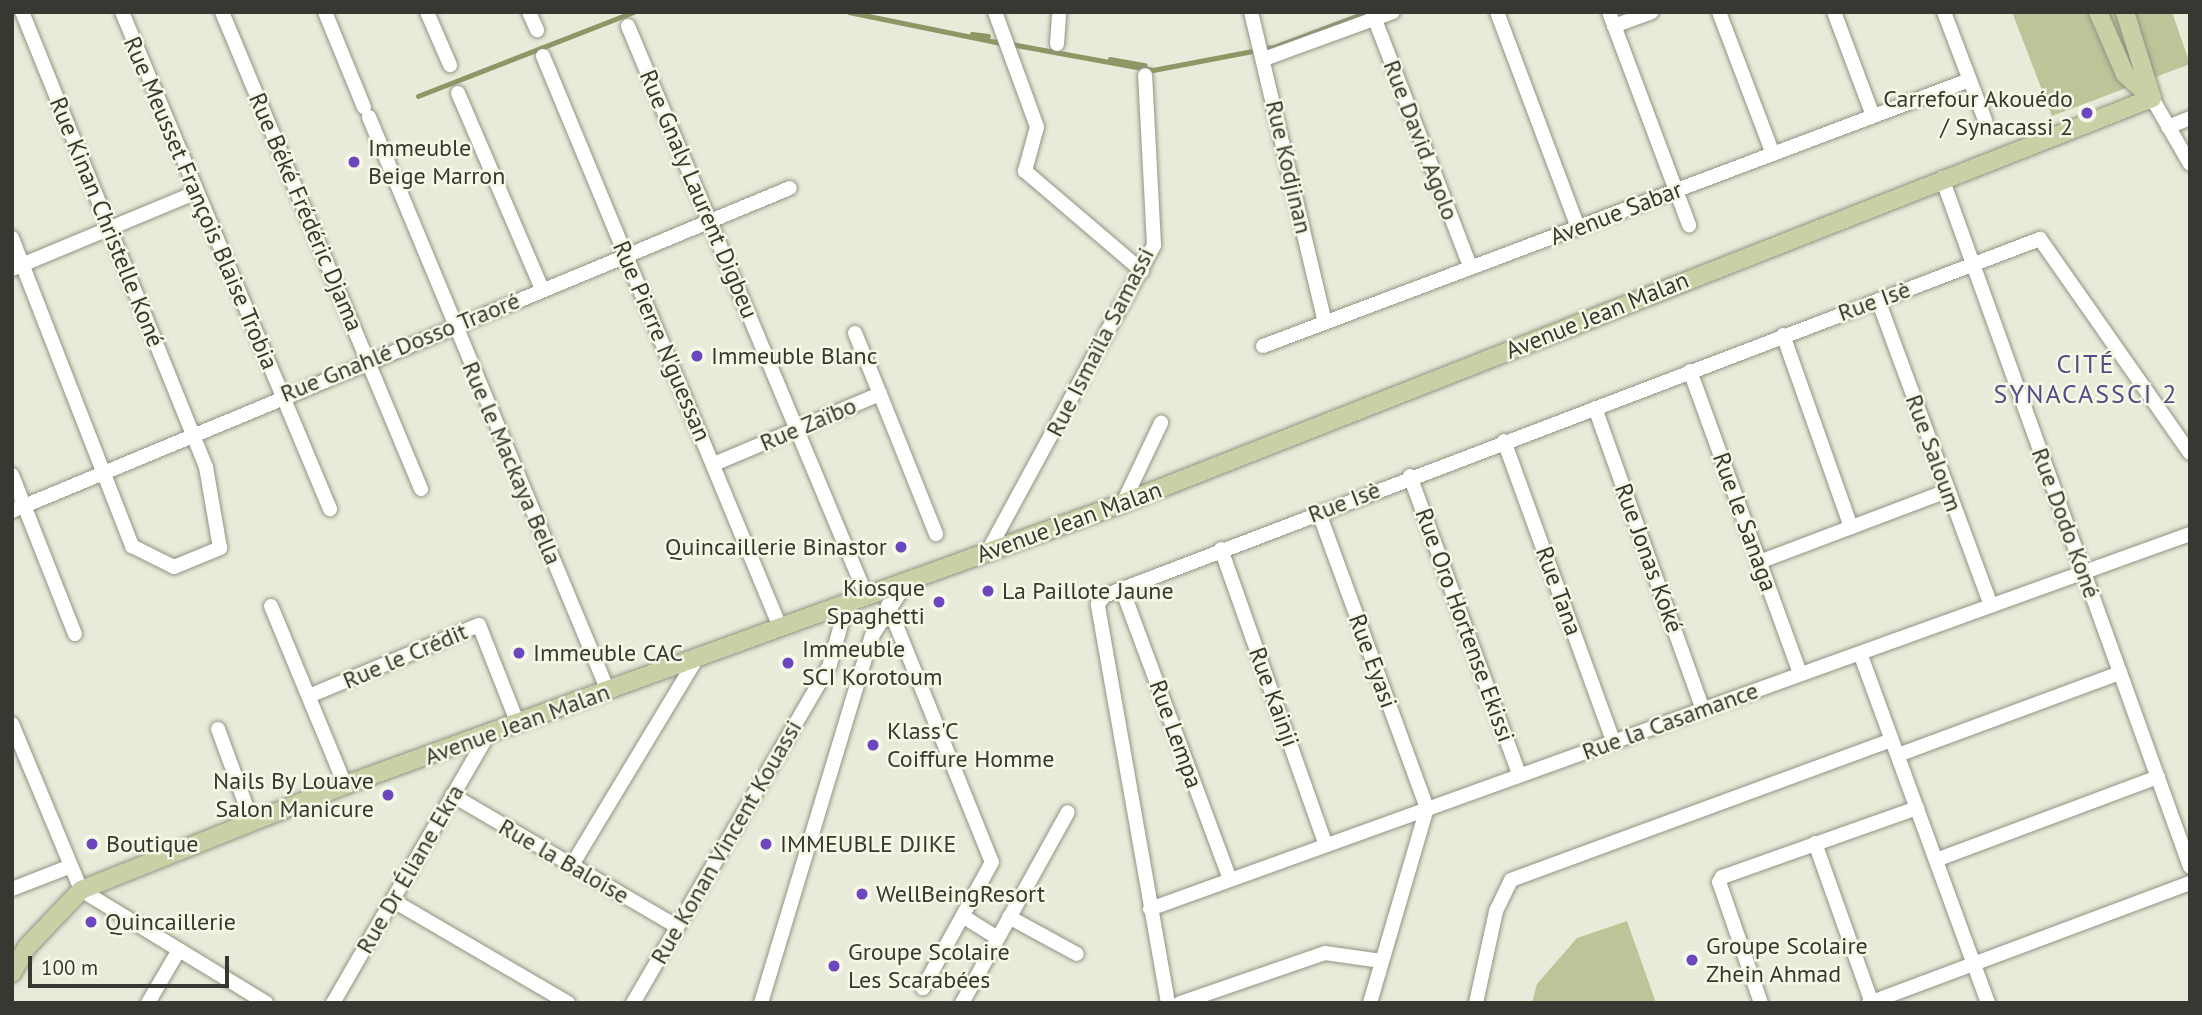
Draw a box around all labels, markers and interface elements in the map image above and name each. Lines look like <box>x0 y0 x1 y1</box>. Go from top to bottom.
street label: Rue Meusset François Blaise Trobia <box>118 32 284 374</box>
street label: Rue David Agolo <box>1377 56 1465 224</box>
street label: Rue Gnaly Laurent Digbeu <box>633 65 765 323</box>
place label: Carrefour Akouédo / Synacassi 2 <box>1883 85 2073 141</box>
street label: Rue Béké Frédéric Djama <box>243 88 369 336</box>
street label: Rue Kinan Christelle Koné <box>44 93 170 351</box>
street label: Rue Kodjinan <box>1260 98 1318 236</box>
marker: Carrefour Akouédo / Synacassi 2 <box>2079 105 2095 121</box>
place label: Immeuble Beige Marron <box>368 134 505 190</box>
marker: Immeuble Beige Marron <box>346 154 362 170</box>
street label: Avenue Sabar <box>1546 175 1686 251</box>
street label: Rue Pierre N'guessan <box>607 237 717 445</box>
street label: Rue Ismaïla Samassi <box>1040 243 1160 441</box>
street label: Avenue Jean Malan <box>1501 265 1693 365</box>
street label: Rue Isè <box>1834 275 1914 327</box>
street label: Rue Gnahlé Dosso Traoré <box>276 286 524 408</box>
place label: Immeuble Blanc <box>711 342 878 370</box>
marker: Immeuble Blanc <box>689 348 705 364</box>
district label: CITÉ SYNACASSCI 2 <box>1995 348 2177 410</box>
street label: Rue le Mackaya Bella <box>456 357 568 569</box>
street label: Rue Zaïbo <box>755 391 861 457</box>
street label: Rue Saloum <box>1900 391 1968 515</box>
street label: Rue Dodo Koné <box>2025 444 2107 602</box>
street label: Rue le Sanaga <box>1707 449 1783 595</box>
street label: Avenue Jean Malan <box>973 475 1165 569</box>
street label: Rue Isè <box>1304 475 1384 529</box>
street label: Rue Jonas Koké <box>1609 479 1689 637</box>
street label: Rue Oro Hortense Ekissi <box>1409 504 1521 746</box>
place label: Quincaillerie Binastor <box>665 533 887 561</box>
marker: Quincaillerie Binastor <box>893 539 909 555</box>
street label: Rue Tana <box>1530 542 1588 640</box>
place label: Kiosque Spaghetti <box>826 574 925 630</box>
place label: La Paillote Jaune <box>1002 577 1174 605</box>
marker: La Paillote Jaune <box>980 583 996 599</box>
marker: Kiosque Spaghetti <box>931 594 947 610</box>
street label: Rue Eyasi <box>1343 610 1403 712</box>
street label: Rue le Crédit <box>338 617 472 695</box>
place label: Immeuble SCI Korotoum <box>802 635 942 691</box>
place label: Immeuble CAC <box>533 639 683 667</box>
street label: Rue Kainji <box>1243 643 1305 751</box>
marker: Immeuble CAC <box>511 645 527 661</box>
marker: Immeuble SCI Korotoum <box>780 655 796 671</box>
street label: Rue Lempa <box>1143 676 1209 792</box>
street label: Rue la Casamance <box>1578 676 1762 766</box>
street label: Avenue Jean Malan <box>421 677 613 771</box>
street label: Rue Konan Vincent Kouassi <box>644 715 808 969</box>
place label: Klass'C Coiffure Homme <box>887 717 1054 773</box>
marker: Klass'C Coiffure Homme <box>865 737 881 753</box>
place label: Nails By Louave Salon Manicure <box>212 767 374 823</box>
street label: Rue Dr Éliane Ekra <box>350 779 470 959</box>
marker: Nails By Louave Salon Manicure <box>380 787 396 803</box>
street label: Rue la Baloise <box>494 812 634 910</box>
place label: Boutique <box>106 830 198 858</box>
place label: IMMEUBLE DJIKE <box>780 830 956 858</box>
marker: Boutique <box>84 836 100 852</box>
marker: IMMEUBLE DJIKE <box>758 836 774 852</box>
place label: WellBeingResort <box>876 880 1045 908</box>
marker: WellBeingResort <box>854 886 870 902</box>
place label: Quincaillerie <box>105 908 236 936</box>
marker: Quincaillerie <box>83 914 99 930</box>
place label: Groupe Scolaire Zhein Ahmad <box>1706 932 1868 988</box>
place label: Groupe Scolaire Les Scarabées <box>848 938 1010 994</box>
scale bar <box>32 942 233 986</box>
marker: Groupe Scolaire Zhein Ahmad <box>1684 952 1700 968</box>
text: 100 m <box>41 954 98 981</box>
marker: Groupe Scolaire Les Scarabées <box>826 958 842 974</box>

